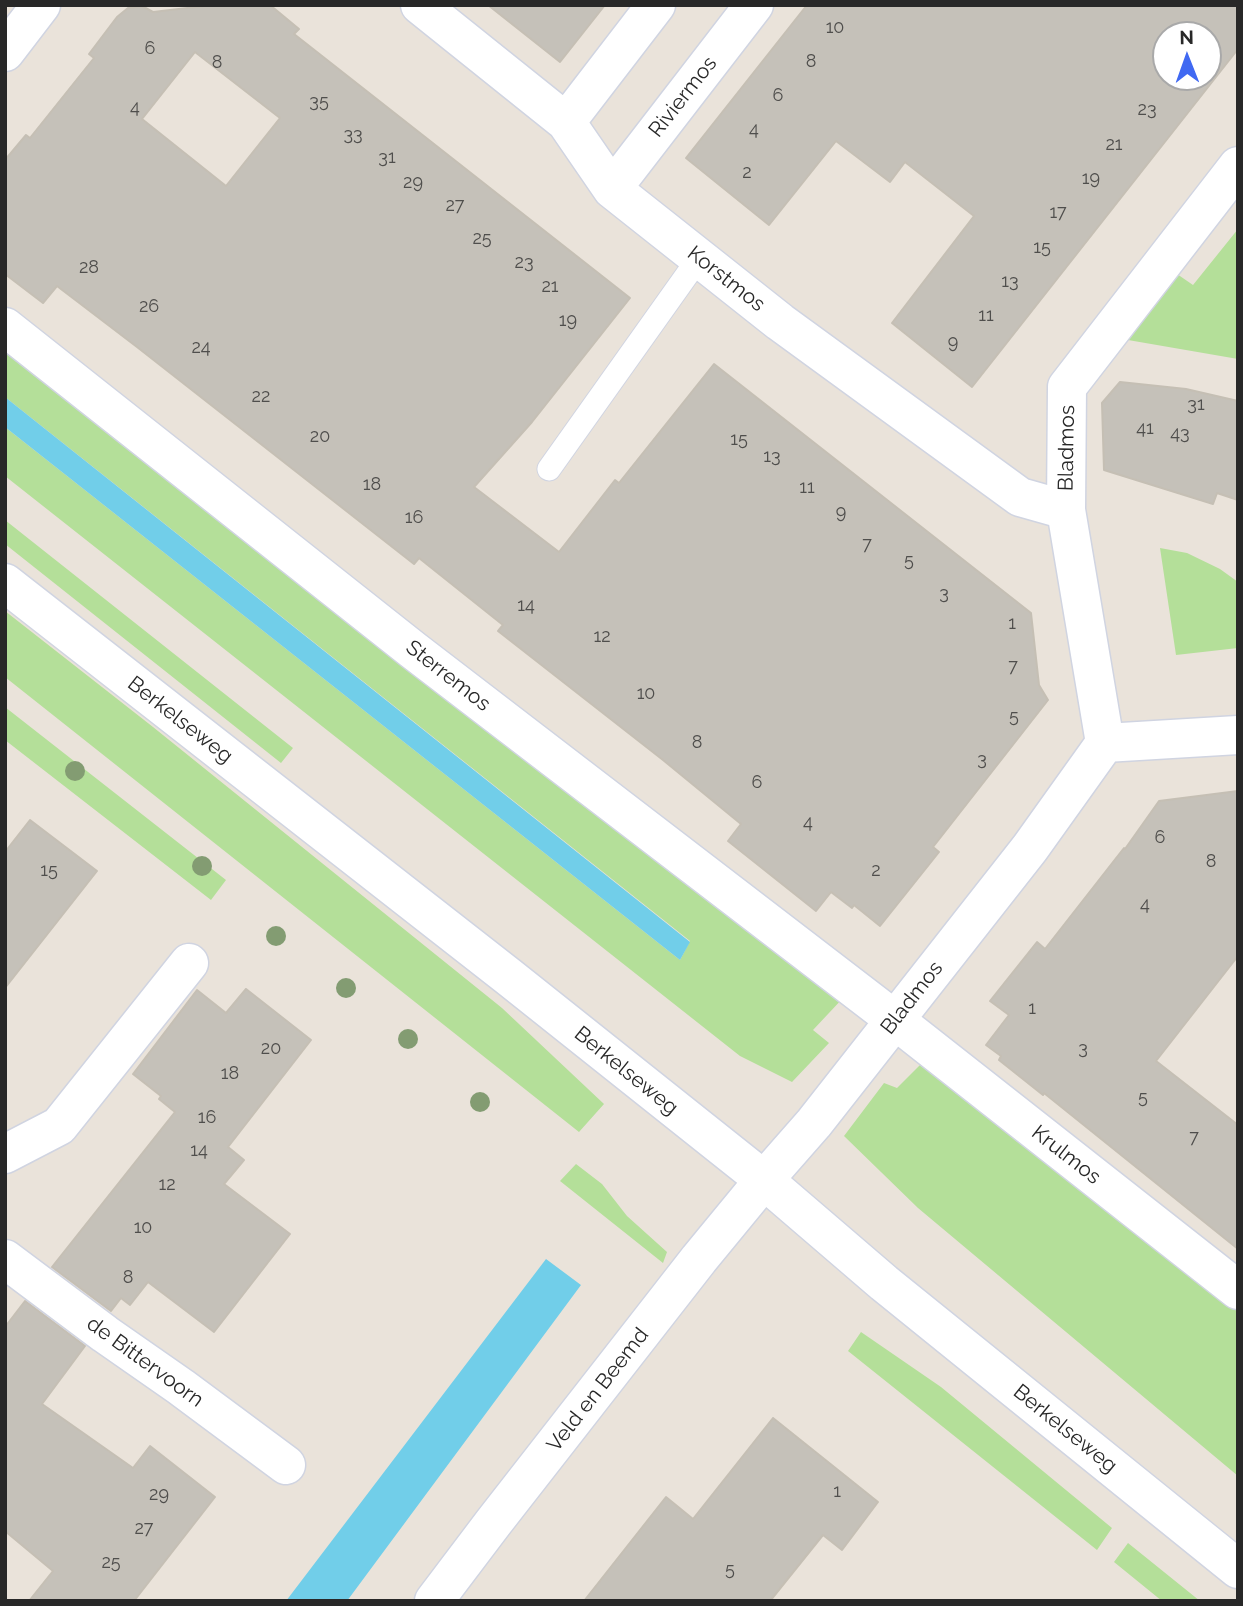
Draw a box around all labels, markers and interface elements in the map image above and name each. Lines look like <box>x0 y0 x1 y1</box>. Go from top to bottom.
house number: 10 <box>826 17 844 39</box>
north arrow <box>1152 21 1222 91</box>
text: N <box>1179 26 1194 48</box>
house number: 6 <box>145 38 155 60</box>
house number: 8 <box>806 51 816 73</box>
house number: 8 <box>212 52 222 74</box>
street label: Riviermos <box>644 52 722 142</box>
house number: 6 <box>773 85 783 107</box>
house number: 35 <box>309 91 329 113</box>
house number: 4 <box>130 97 140 119</box>
house number: 23 <box>1138 99 1156 121</box>
house number: 4 <box>749 119 759 141</box>
house number: 33 <box>343 124 363 146</box>
house number: 21 <box>1105 134 1123 156</box>
house number: 31 <box>378 147 396 169</box>
house number: 2 <box>742 162 752 184</box>
house number: 19 <box>1082 168 1100 190</box>
house number: 29 <box>403 172 423 194</box>
house number: 27 <box>445 195 465 217</box>
house number: 17 <box>1049 202 1067 224</box>
house number: 25 <box>472 228 492 250</box>
house number: 15 <box>1033 237 1051 259</box>
street label: Korstmos <box>682 241 770 317</box>
house number: 23 <box>515 252 533 274</box>
house number: 28 <box>79 257 99 279</box>
house number: 13 <box>1001 271 1019 293</box>
house number: 21 <box>541 276 559 298</box>
house number: 26 <box>139 296 159 318</box>
house number: 11 <box>978 305 994 327</box>
house number: 19 <box>559 310 577 332</box>
house number: 9 <box>948 332 958 354</box>
house number: 24 <box>191 337 211 359</box>
house number: 22 <box>252 386 270 408</box>
house number: 31 <box>1187 394 1205 416</box>
street label: Bladmos <box>1054 405 1080 491</box>
house number: 41 <box>1136 418 1154 440</box>
house number: 43 <box>1170 423 1190 445</box>
house number: 20 <box>310 426 330 448</box>
house number: 15 <box>730 429 748 451</box>
house number: 13 <box>763 446 781 468</box>
house number: 18 <box>363 474 381 496</box>
house number: 11 <box>799 477 815 499</box>
house number: 9 <box>836 502 846 524</box>
house number: 16 <box>405 507 423 529</box>
house number: 7 <box>862 534 872 556</box>
house number: 5 <box>904 550 914 572</box>
house number: 3 <box>939 583 949 605</box>
house number: 14 <box>517 595 535 617</box>
house number: 1 <box>1008 613 1016 635</box>
house number: 12 <box>593 626 611 648</box>
street label: Sterremos <box>401 635 495 717</box>
house number: 7 <box>1008 656 1018 678</box>
street label: Berkelseweg <box>122 671 238 769</box>
house number: 10 <box>637 683 655 705</box>
house number: 5 <box>1009 706 1019 728</box>
house number: 8 <box>692 732 702 754</box>
house number: 3 <box>977 749 987 771</box>
house number: 6 <box>752 772 762 794</box>
house number: 4 <box>803 812 813 834</box>
house number: 6 <box>1155 827 1165 849</box>
house number: 8 <box>1206 851 1216 873</box>
house number: 15 <box>40 860 58 882</box>
house number: 2 <box>871 860 881 882</box>
house number: 4 <box>1140 894 1150 916</box>
street label: Bladmos <box>876 956 948 1040</box>
house number: 1 <box>1028 998 1036 1020</box>
street label: Berkelseweg <box>569 1021 683 1121</box>
house number: 20 <box>261 1038 281 1060</box>
house number: 3 <box>1078 1038 1088 1060</box>
house number: 18 <box>221 1063 239 1085</box>
house number: 5 <box>1138 1087 1148 1109</box>
house number: 16 <box>198 1107 216 1129</box>
street label: Krulmos <box>1026 1120 1106 1190</box>
house number: 7 <box>1189 1127 1199 1149</box>
house number: 14 <box>190 1140 208 1162</box>
house number: 12 <box>158 1174 176 1196</box>
house number: 10 <box>134 1217 152 1239</box>
house number: 8 <box>123 1267 133 1289</box>
street label: de Bittervoorn <box>82 1311 208 1413</box>
street label: Veld en Beemd <box>542 1323 654 1457</box>
street label: Berkelseweg <box>1008 1379 1122 1479</box>
house number: 1 <box>833 1481 841 1503</box>
house number: 29 <box>149 1484 169 1506</box>
house number: 27 <box>134 1518 154 1540</box>
house number: 25 <box>101 1552 121 1574</box>
house number: 5 <box>725 1559 735 1581</box>

